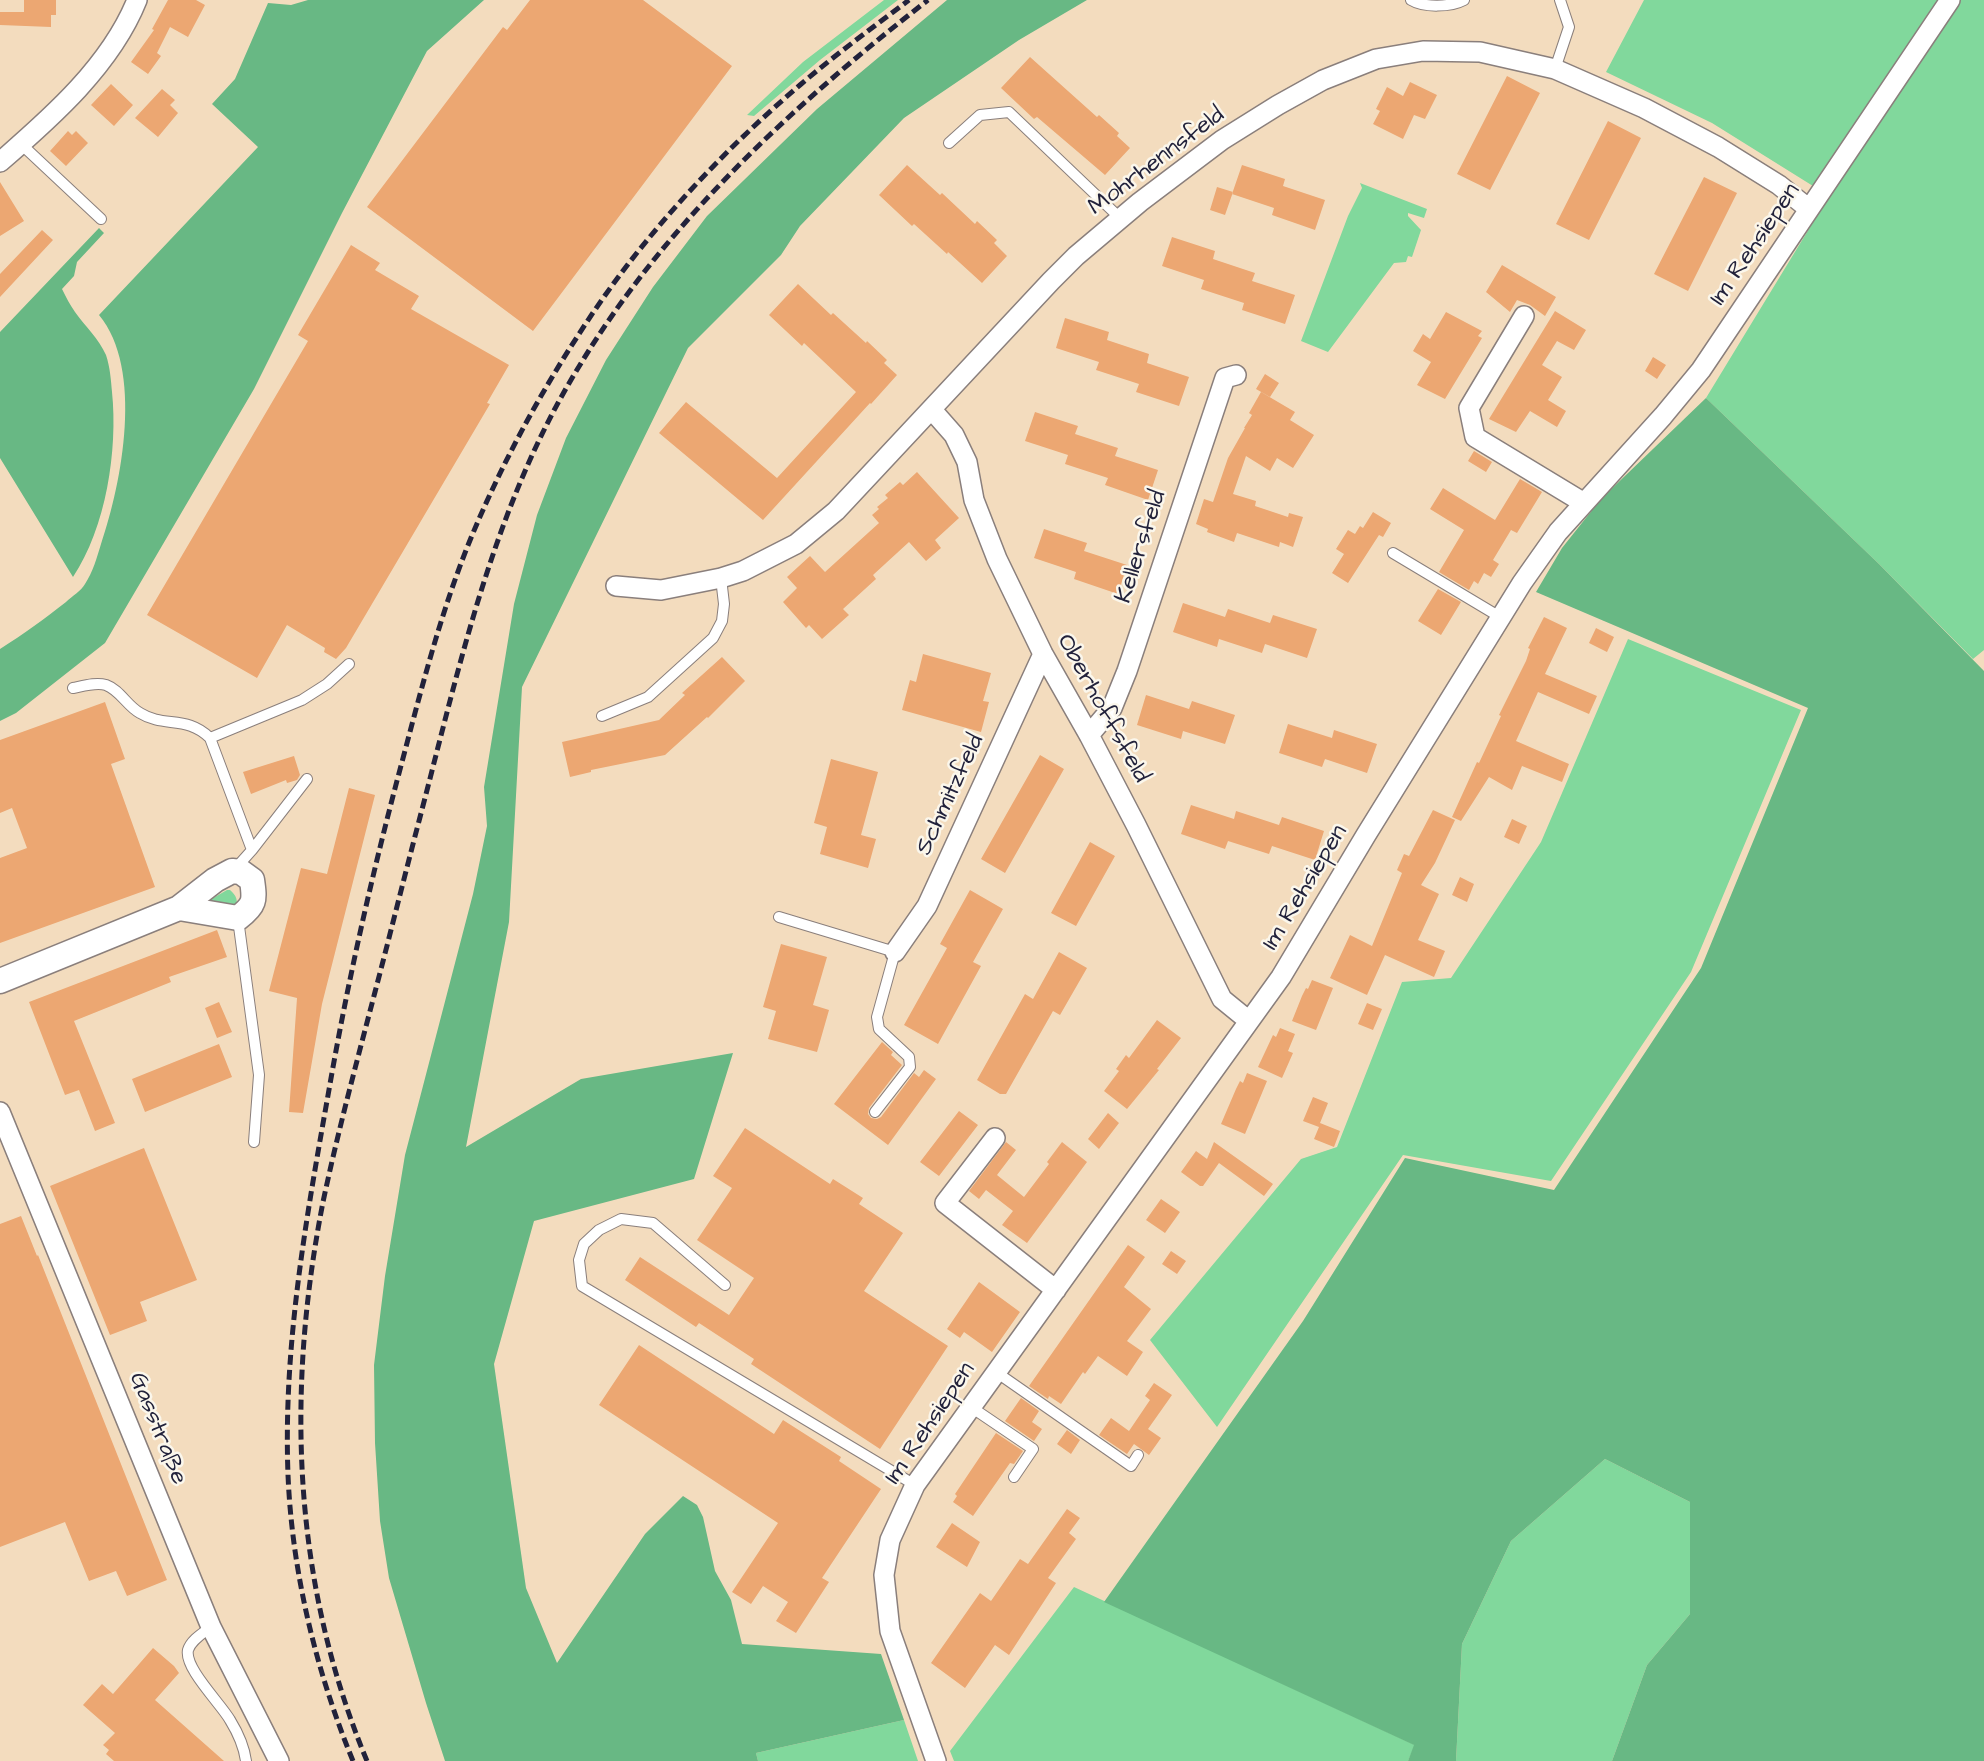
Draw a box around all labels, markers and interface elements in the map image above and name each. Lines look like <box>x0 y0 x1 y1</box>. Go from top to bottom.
street label: Mohrhennsfeld <box>1083 102 1231 222</box>
street label: Im Rehsiepen <box>1705 179 1807 311</box>
street label: Kellersfeld <box>1110 487 1174 607</box>
street label: Oberhoffsfeld <box>1049 630 1155 788</box>
street label: Schmitzfeld <box>911 730 991 860</box>
street label: Im Rehsiepen <box>1257 820 1355 956</box>
street label: Im Rehsiepen <box>880 1358 982 1490</box>
street label: Gasstraße <box>122 1369 192 1489</box>

